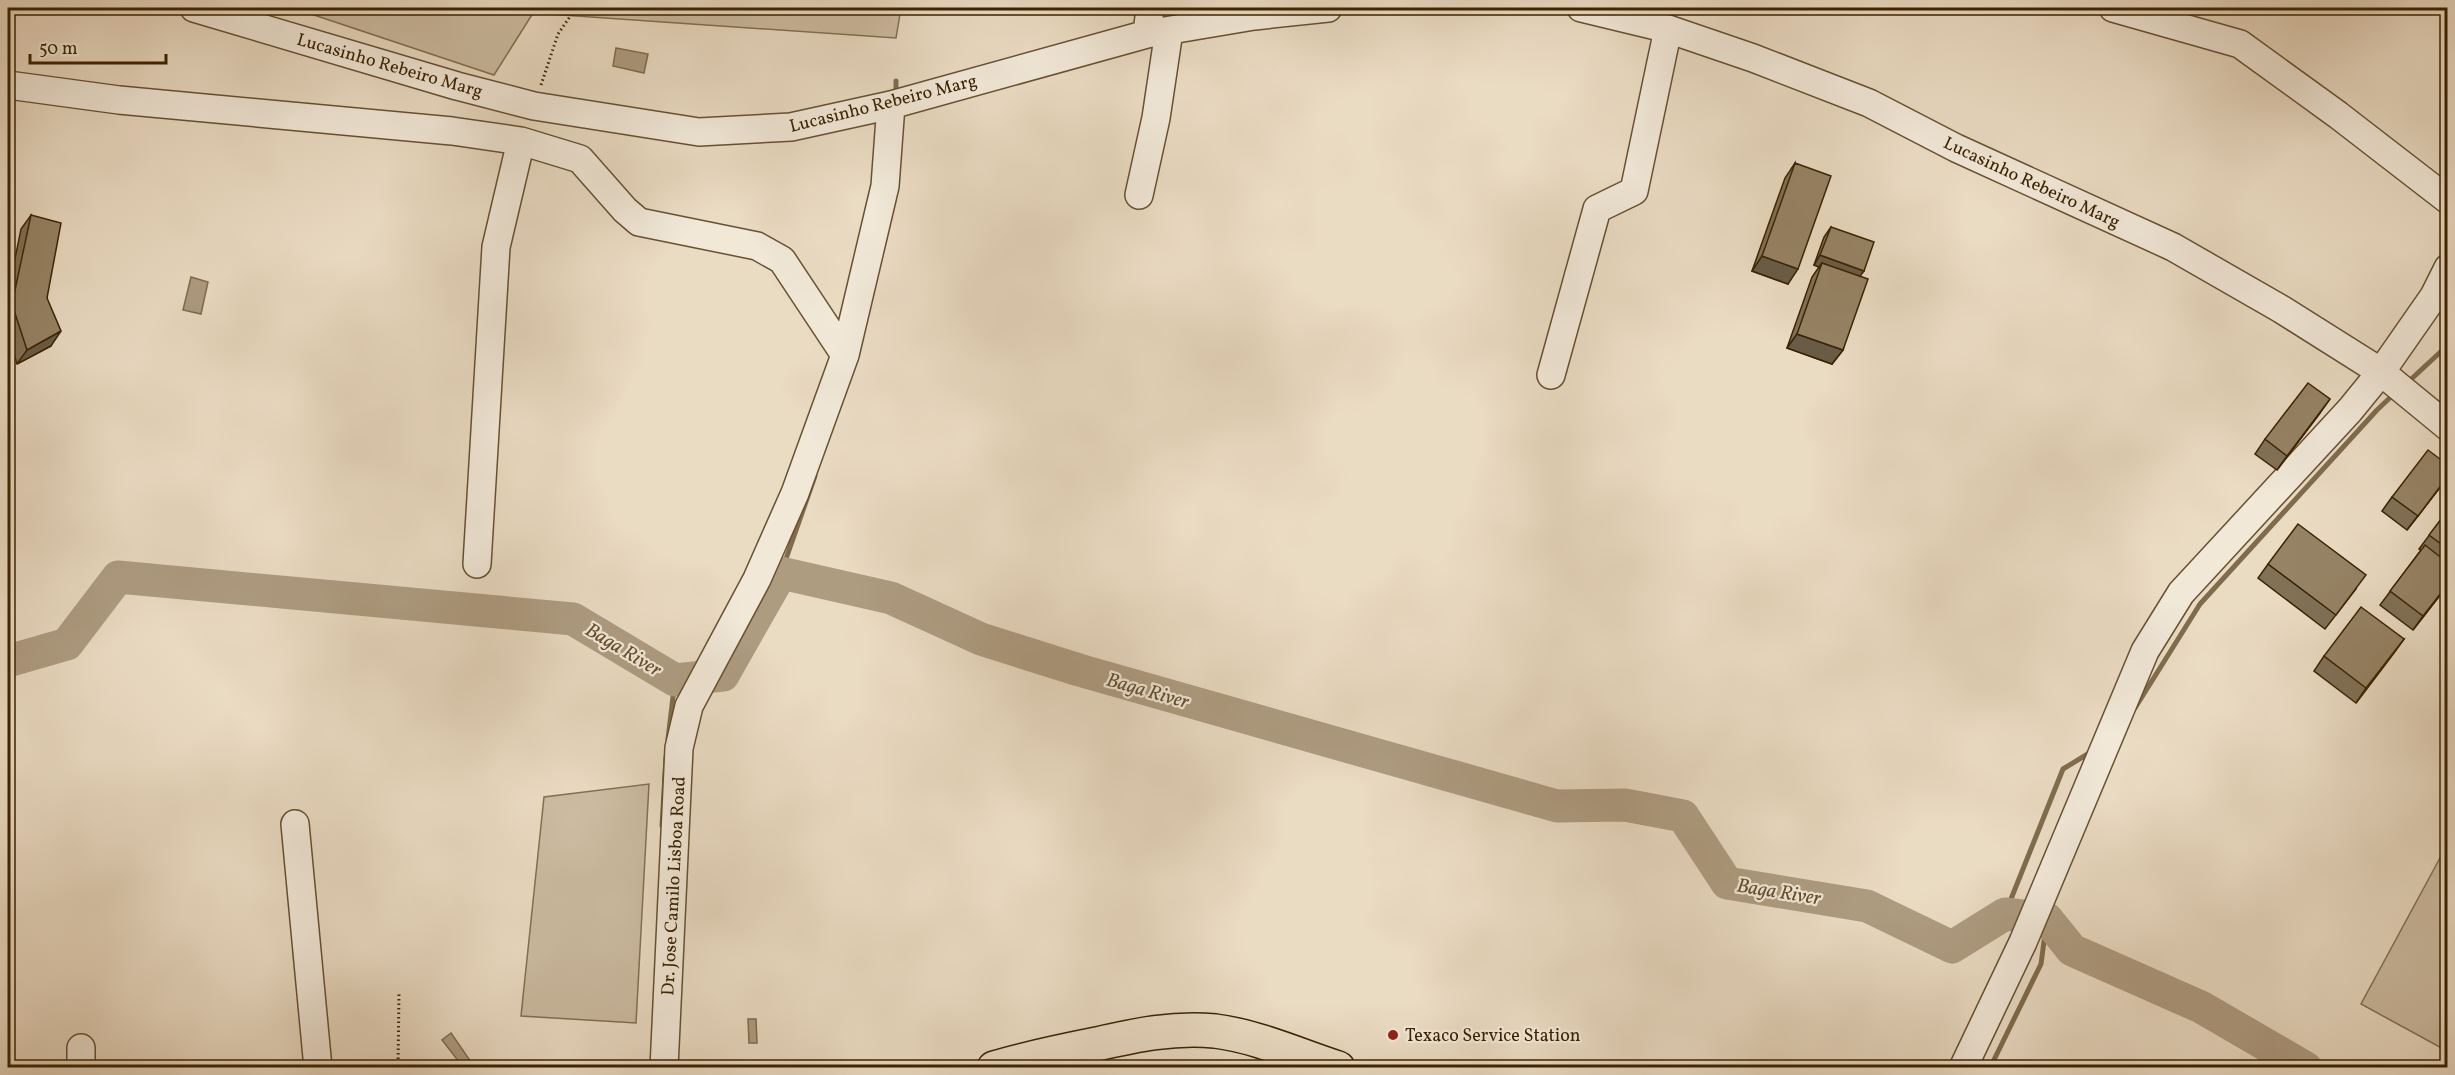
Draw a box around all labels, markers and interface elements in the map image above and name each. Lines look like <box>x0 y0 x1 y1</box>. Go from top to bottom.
scale bar <box>30 27 166 65</box>
street label: Lucasinho Rebeiro Marg <box>294 28 486 105</box>
text: 50 m <box>39 37 78 62</box>
street label: Lucasinho Rebeiro Marg <box>787 69 980 140</box>
street label: Lucasinho Rebeiro Marg <box>1939 131 2124 235</box>
water label: Baga River <box>579 617 667 685</box>
water label: Baga River <box>1103 667 1193 717</box>
street label: Dr. Jose Camilo Lisboa Road <box>656 776 693 996</box>
water label: Baga River <box>1735 873 1823 914</box>
place label: Texaco Service Station <box>1405 1024 1581 1049</box>
marker: Texaco Service Station <box>1386 1028 1400 1042</box>

